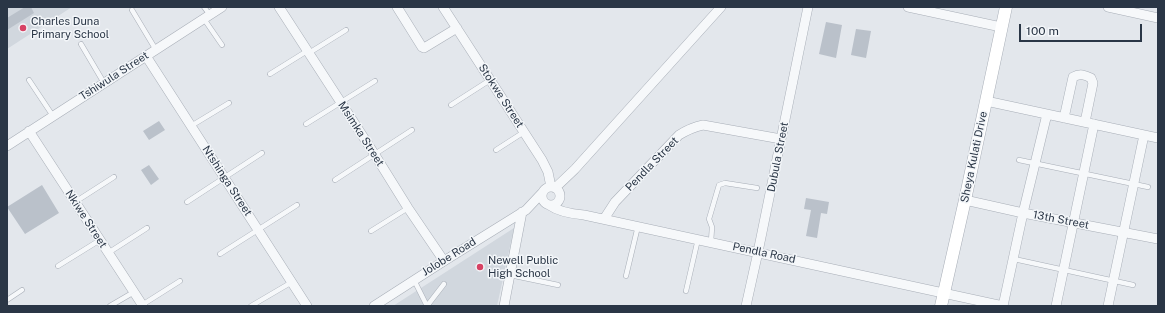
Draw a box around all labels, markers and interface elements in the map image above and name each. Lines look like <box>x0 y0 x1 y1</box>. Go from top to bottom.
place label: Charles Duna Primary School <box>31 15 109 41</box>
scale bar <box>1021 16 1144 42</box>
marker: Charles Duna Primary School <box>18 23 28 33</box>
text: 100 m <box>1026 24 1059 38</box>
street label: Tshiwula Street <box>77 49 151 103</box>
street label: Stokwe Street <box>475 62 527 130</box>
street label: Msimka Street <box>335 99 387 169</box>
street label: Sheya Kulati Drive <box>958 110 990 204</box>
street label: Dubula Street <box>765 121 791 193</box>
street label: Pendla Street <box>623 134 681 194</box>
street label: Ntshinga Street <box>199 143 255 219</box>
street label: Nkiwe Street <box>62 187 110 251</box>
street label: 13th Street <box>1032 208 1090 232</box>
street label: Jolobe Road <box>420 235 478 279</box>
street label: Pendla Road <box>731 240 797 266</box>
place label: Newell Public High School <box>488 254 558 280</box>
marker: Newell Public High School <box>475 262 485 272</box>

